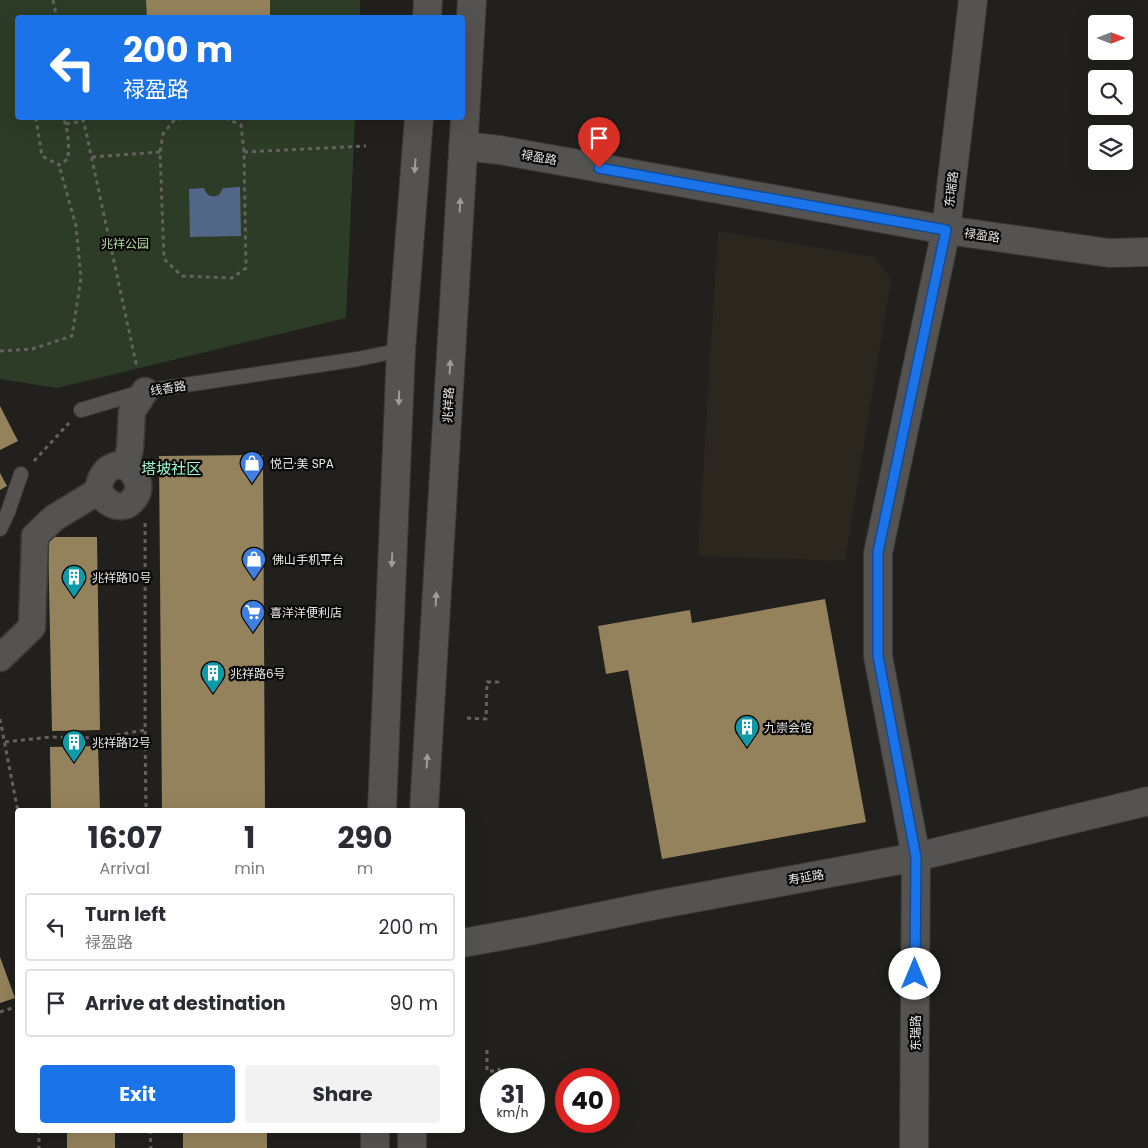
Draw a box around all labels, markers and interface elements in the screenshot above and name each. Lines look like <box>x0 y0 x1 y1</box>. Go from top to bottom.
north arrow <box>1088 15 1132 60</box>
map controls <box>1088 15 1133 170</box>
text: 200 m <box>123 25 233 74</box>
icon: left <box>40 35 105 100</box>
button: search <box>1088 70 1133 115</box>
text: 禄盈路 <box>123 74 189 105</box>
pin <box>578 117 620 168</box>
icon: arrive <box>585 124 613 152</box>
button: layers <box>1088 125 1133 170</box>
street label: 禄盈路 <box>520 146 558 168</box>
one-way arrow <box>411 158 419 174</box>
street label: 东瑞路 <box>940 170 962 208</box>
one-way arrow <box>456 197 464 213</box>
street label: 禄盈路 <box>963 224 1001 246</box>
park label: 兆祥公园 <box>101 235 149 252</box>
one-way arrow <box>446 359 454 375</box>
street label: 线香路 <box>149 377 187 399</box>
street label: 兆祥路 <box>439 387 457 423</box>
one-way arrow <box>395 390 403 406</box>
shop icon: 悦己·美 SPA <box>239 450 265 484</box>
place label: 悦己·美 SPA <box>270 455 334 472</box>
district label: 塔坡社区 <box>141 458 201 479</box>
shop icon: 佛山手机平台 <box>241 546 267 580</box>
place label: 佛山手机平台 <box>272 551 344 568</box>
one-way arrow <box>388 553 396 569</box>
building icon: 兆祥路10号 <box>61 564 87 598</box>
place label: 兆祥路10号 <box>92 569 151 586</box>
one-way arrow <box>433 591 441 607</box>
supermarket icon: 喜洋洋便利店 <box>240 599 266 633</box>
place label: 喜洋洋便利店 <box>270 604 342 621</box>
building icon: 兆祥路6号 <box>200 660 226 694</box>
place label: 兆祥路6号 <box>230 665 286 682</box>
building icon: 九崇会馆 <box>734 714 760 748</box>
place label: 九崇会馆 <box>764 719 812 736</box>
building icon: 兆祥路12号 <box>61 729 87 763</box>
place label: 兆祥路12号 <box>92 734 151 751</box>
one-way arrow <box>423 753 431 769</box>
text: 16:07 <box>87 816 162 859</box>
text: 1 <box>244 816 255 859</box>
text: 290 <box>337 816 393 859</box>
text: Arrival <box>99 857 150 880</box>
text: min <box>234 857 265 880</box>
text: m <box>357 857 373 880</box>
street label: 寿延路 <box>787 866 825 888</box>
text: Turn left <box>85 901 166 928</box>
icon: left <box>42 913 70 941</box>
text: 200 m <box>379 914 438 941</box>
text: 禄盈路 <box>85 931 133 954</box>
position arrow <box>888 947 940 999</box>
icon: arrive <box>42 989 70 1017</box>
text: Arrive at destination <box>85 990 286 1017</box>
text: 90 m <box>389 990 438 1017</box>
street label: 东瑞路 <box>907 1015 924 1051</box>
button: Exit <box>40 1065 235 1123</box>
button: Share <box>245 1065 440 1123</box>
speed limit sign: 40 <box>555 1068 620 1133</box>
text: 31 <box>500 1077 525 1112</box>
text: km/h <box>497 1104 528 1121</box>

